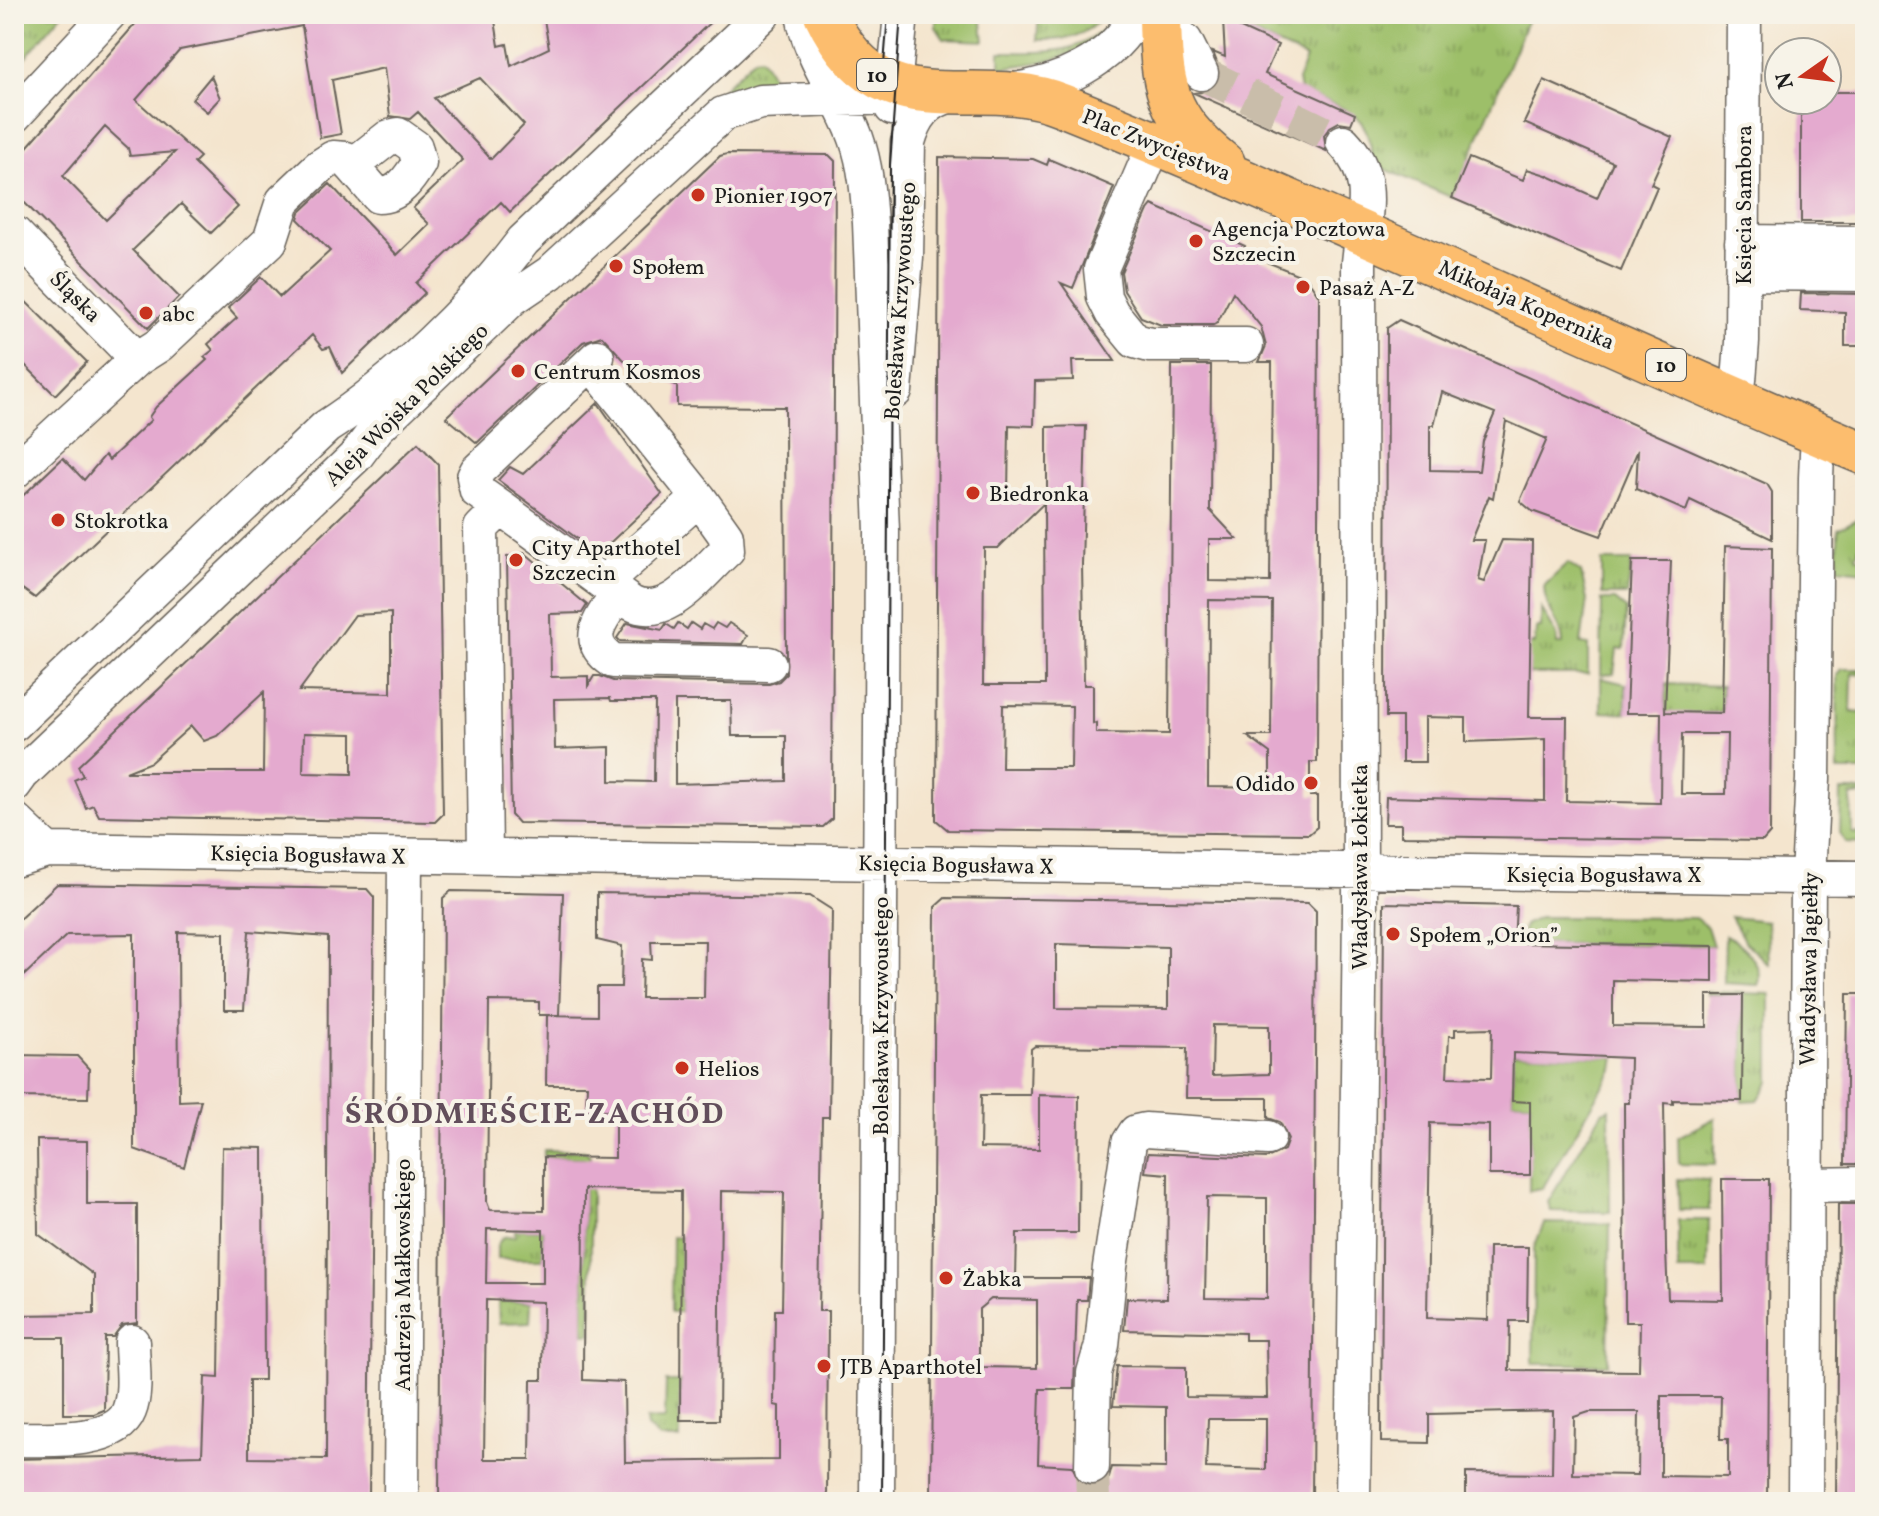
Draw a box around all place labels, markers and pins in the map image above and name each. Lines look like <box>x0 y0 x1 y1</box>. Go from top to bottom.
place label: Pionier 1907 <box>714 182 833 213</box>
marker: Pionier 1907 <box>689 186 707 204</box>
place label: Agencja Pocztowa Szczecin <box>1212 215 1386 271</box>
marker: Agencja Pocztowa Szczecin <box>1187 232 1205 250</box>
place label: Społem <box>632 253 705 284</box>
marker: Społem <box>607 257 625 275</box>
place label: Pasaż A-Z <box>1319 274 1415 305</box>
marker: Pasaż A-Z <box>1294 278 1312 296</box>
place label: abc <box>162 300 195 331</box>
marker: abc <box>137 304 155 322</box>
place label: Centrum Kosmos <box>534 358 701 389</box>
marker: Centrum Kosmos <box>509 362 527 380</box>
place label: Biedronka <box>989 480 1089 511</box>
marker: Biedronka <box>964 484 982 502</box>
place label: Stokrotka <box>74 507 169 538</box>
marker: Stokrotka <box>49 511 67 529</box>
place label: City Aparthotel Szczecin <box>532 534 681 590</box>
marker: City Aparthotel Szczecin <box>507 551 525 569</box>
place label: Odido <box>1236 770 1295 801</box>
marker: Odido <box>1302 774 1320 792</box>
place label: Społem „Orion” <box>1409 921 1558 952</box>
marker: Społem „Orion” <box>1384 925 1402 943</box>
place label: Helios <box>698 1055 759 1086</box>
marker: Helios <box>673 1059 691 1077</box>
place label: Żabka <box>962 1265 1022 1296</box>
marker: Żabka <box>937 1269 955 1287</box>
place label: JTB Aparthotel <box>840 1353 982 1384</box>
marker: JTB Aparthotel <box>815 1357 833 1375</box>

